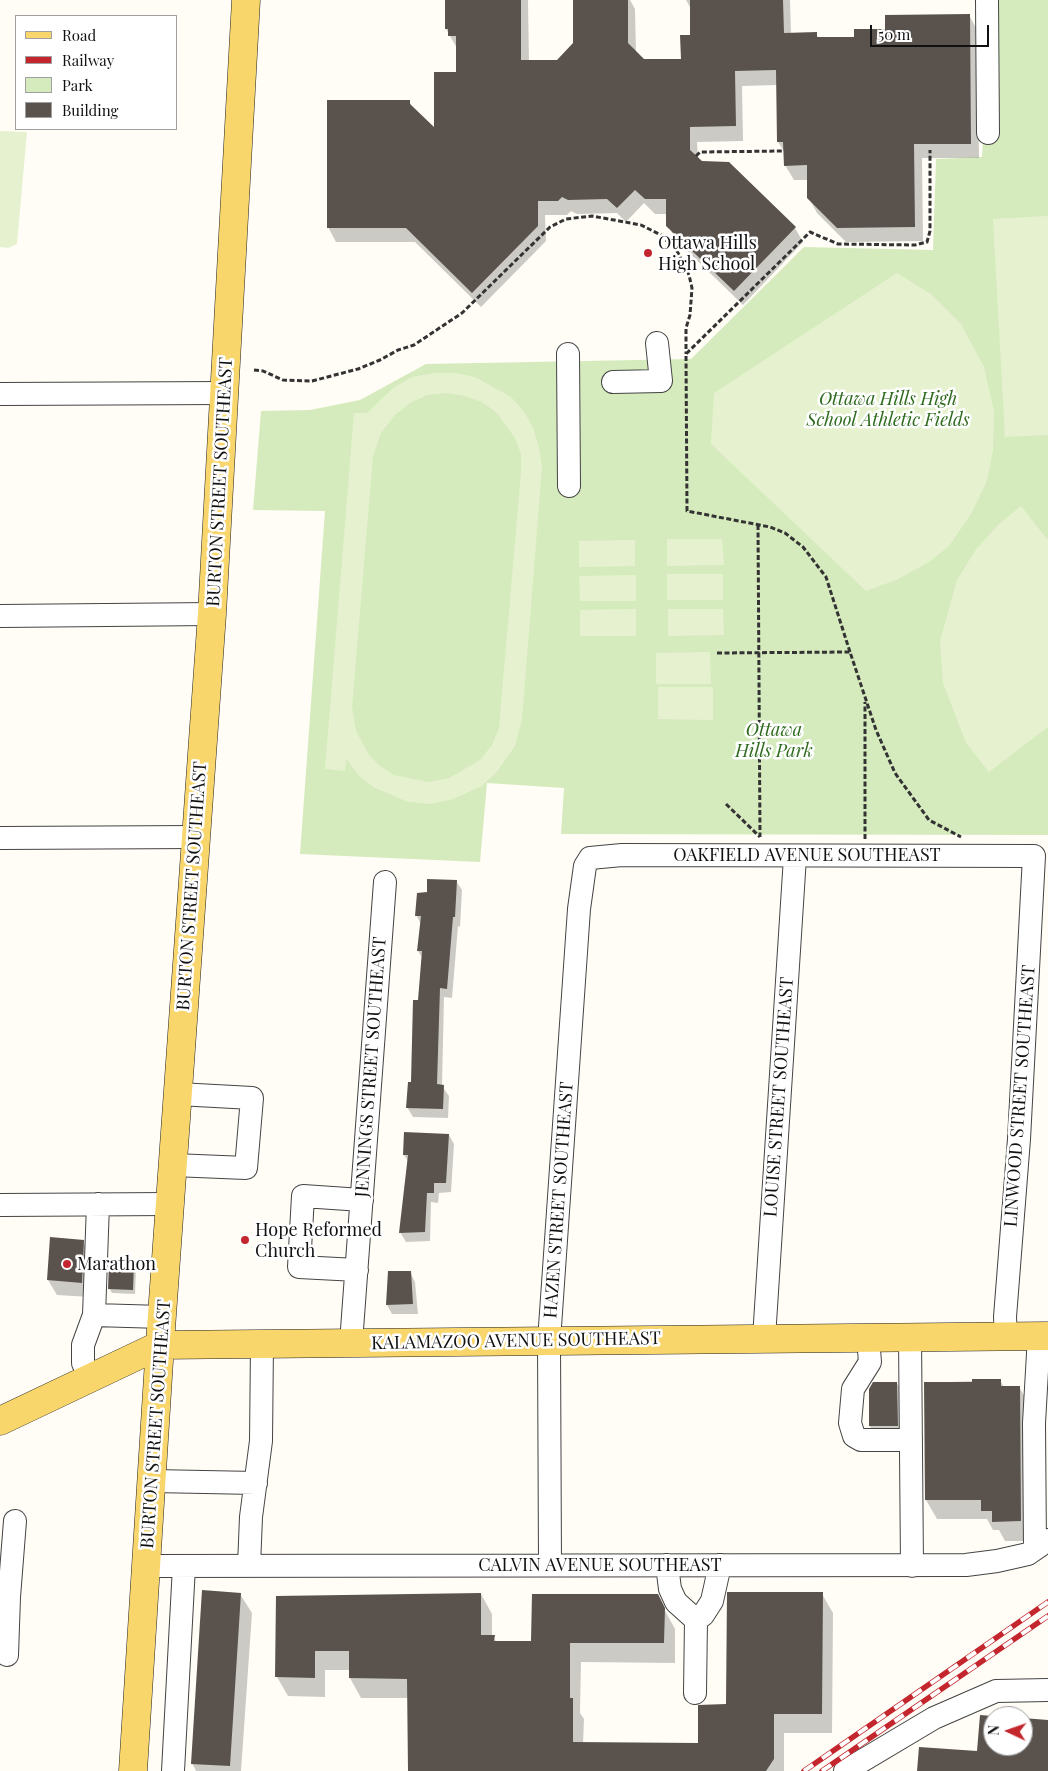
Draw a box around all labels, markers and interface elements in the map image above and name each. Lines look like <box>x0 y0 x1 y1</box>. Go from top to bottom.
legend <box>15 15 178 130</box>
scale bar <box>873 15 992 47</box>
text: 50 m <box>878 24 910 44</box>
text: Road <box>62 25 96 45</box>
text: Railway <box>62 50 114 70</box>
text: Park <box>62 75 93 95</box>
text: Building <box>62 100 118 120</box>
place label: Ottawa Hills High School <box>658 232 757 274</box>
marker: Ottawa Hills High School <box>642 247 654 259</box>
street label: BURTON STREET SOUTHEAST <box>203 357 237 607</box>
park label: Ottawa Hills High School Athletic Fields <box>807 388 969 430</box>
park label: Ottawa Hills Park <box>735 719 813 762</box>
street label: BURTON STREET SOUTHEAST <box>173 761 211 1011</box>
street label: OAKFIELD AVENUE SOUTHEAST <box>673 844 941 866</box>
street label: JENNINGS STREET SOUTHEAST <box>351 936 391 1198</box>
street label: LINWOOD STREET SOUTHEAST <box>1000 964 1040 1228</box>
street label: LOUISE STREET SOUTHEAST <box>760 976 798 1218</box>
street label: HAZEN STREET SOUTHEAST <box>540 1081 578 1319</box>
place label: Hope Reformed Church <box>255 1219 382 1262</box>
marker: Hope Reformed Church <box>239 1234 251 1246</box>
place label: Marathon <box>77 1253 156 1275</box>
marker: Marathon <box>61 1258 73 1270</box>
street label: BURTON STREET SOUTHEAST <box>137 1299 175 1549</box>
street label: KALAMAZOO AVENUE SOUTHEAST <box>371 1328 661 1354</box>
street label: CALVIN AVENUE SOUTHEAST <box>478 1554 722 1576</box>
north arrow <box>983 1706 1033 1756</box>
text: N <box>984 1725 1003 1736</box>

